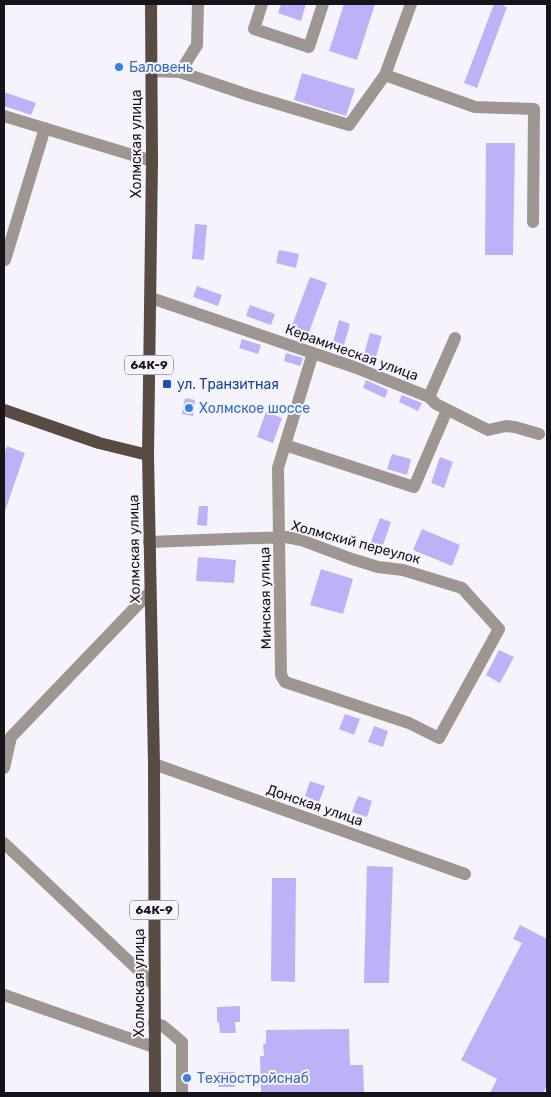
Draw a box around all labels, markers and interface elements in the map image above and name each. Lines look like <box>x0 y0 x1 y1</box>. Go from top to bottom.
place label: Баловень <box>129 59 193 76</box>
marker: Баловень <box>113 61 125 73</box>
street label: Холмская улица <box>128 90 145 198</box>
street label: Керамическая улица <box>283 320 421 384</box>
road number: 64К-9 <box>125 356 173 374</box>
place label: ул. Транзитная <box>177 376 279 393</box>
marker: ул. Транзитная <box>161 378 173 390</box>
place label: Холмское шоссе <box>199 400 310 417</box>
marker: Холмское шоссе <box>183 402 195 414</box>
street label: Холмская улица <box>125 494 144 603</box>
street label: Холмский переулок <box>289 517 423 568</box>
street label: Минская улица <box>256 547 275 649</box>
street label: Донская улица <box>264 781 365 830</box>
road number: 64К-9 <box>130 900 178 920</box>
street label: Холмская улица <box>131 929 148 1037</box>
place label: Техностройснаб <box>197 1070 309 1087</box>
marker: Техностройснаб <box>181 1072 193 1084</box>

